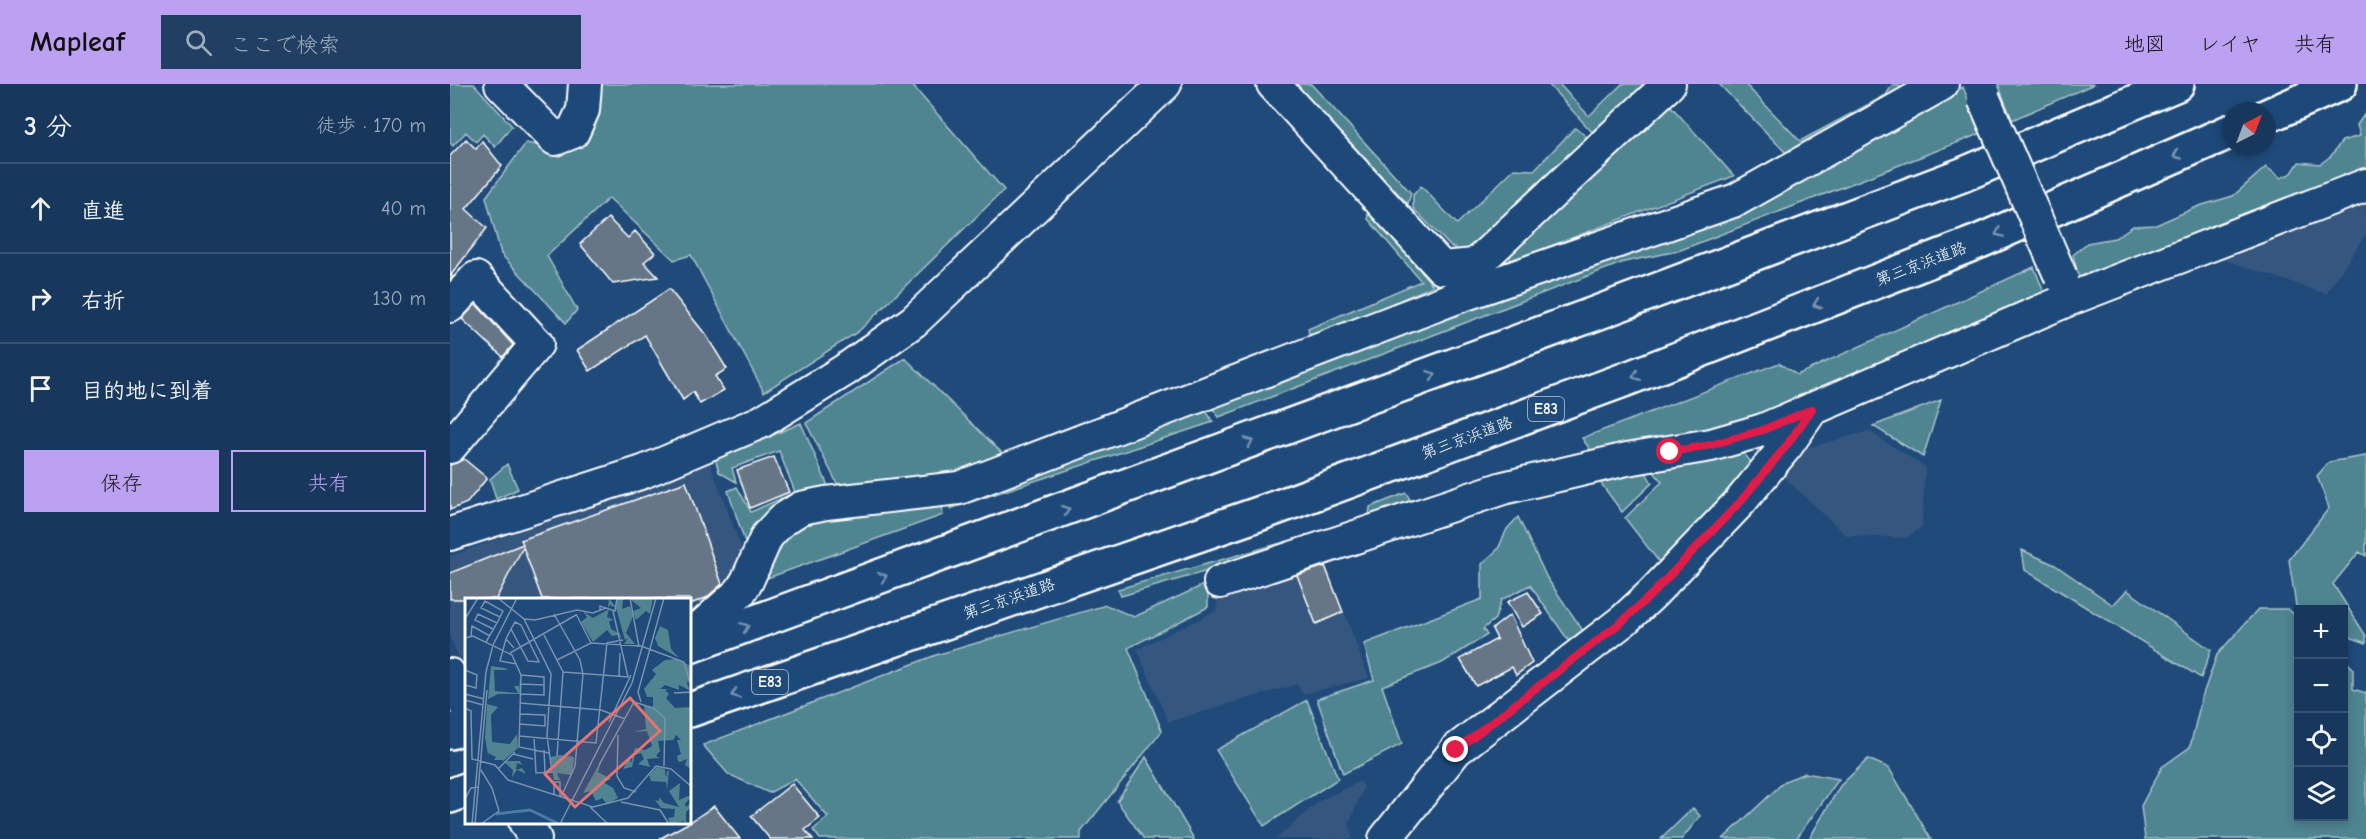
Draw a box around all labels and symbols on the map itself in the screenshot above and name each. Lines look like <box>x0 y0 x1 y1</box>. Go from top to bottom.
north arrow <box>2222 102 2276 156</box>
one-way arrow <box>2173 148 2184 160</box>
one-way arrow <box>1994 225 2005 237</box>
street label: 第三京浜道路 <box>1873 238 1969 290</box>
one-way arrow <box>1813 297 1823 310</box>
one-way arrow <box>1631 368 1642 381</box>
one-way arrow <box>1426 369 1436 382</box>
road number: E83 <box>1528 397 1564 421</box>
street label: 第三京浜道路 <box>1419 413 1515 463</box>
one-way arrow <box>1242 437 1253 449</box>
route start <box>1656 438 1682 464</box>
one-way arrow <box>1060 504 1071 517</box>
one-way arrow <box>877 572 888 584</box>
street label: 第三京浜道路 <box>961 575 1057 623</box>
inset map <box>465 598 692 824</box>
one-way arrow <box>739 621 750 634</box>
road number: E83 <box>752 670 788 694</box>
one-way arrow <box>730 687 741 700</box>
route end <box>1442 736 1468 762</box>

